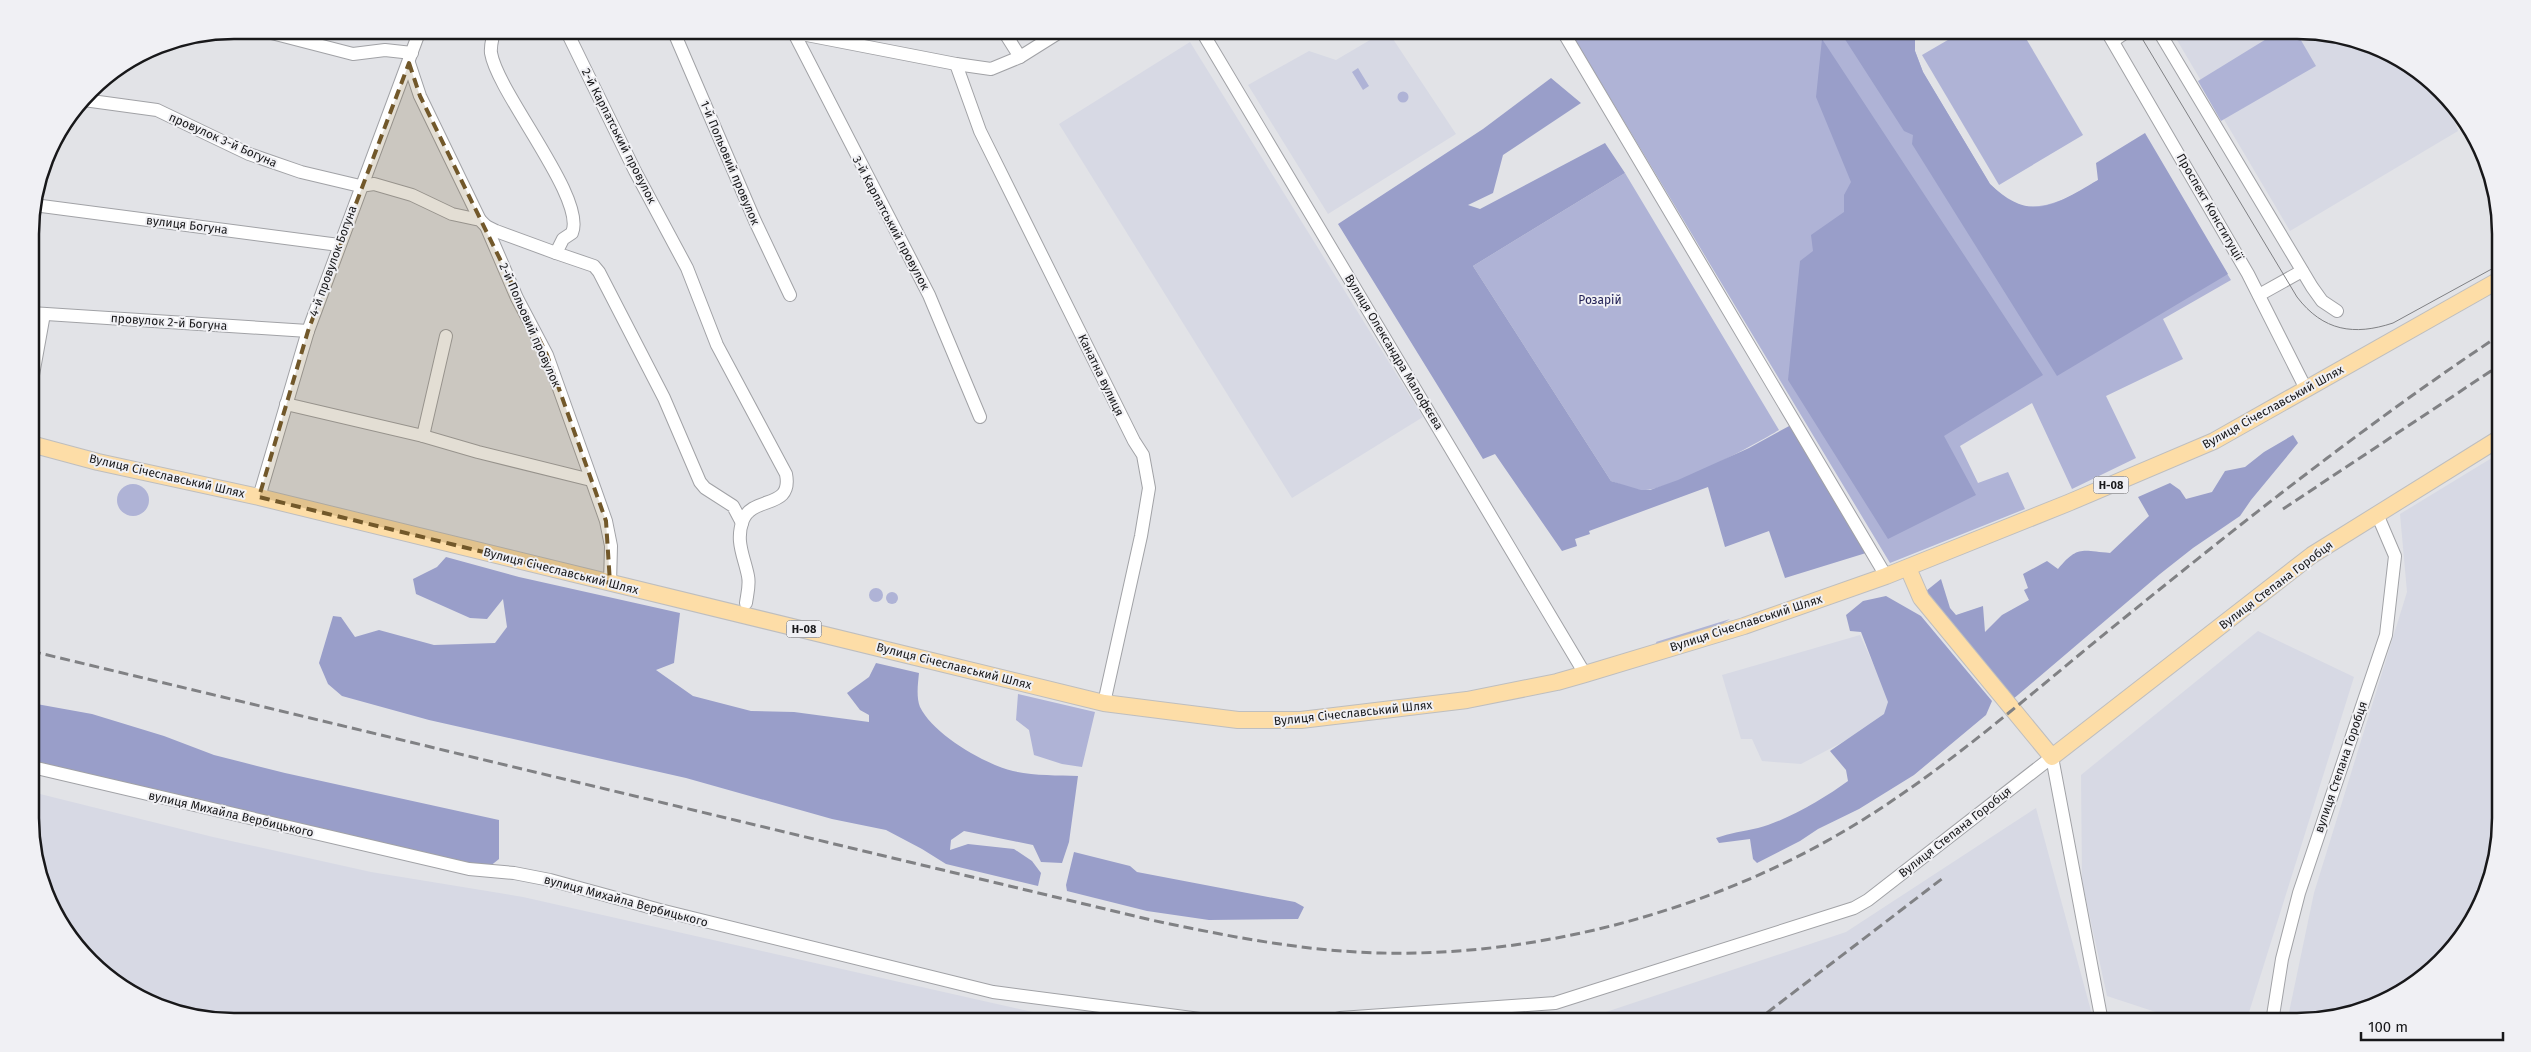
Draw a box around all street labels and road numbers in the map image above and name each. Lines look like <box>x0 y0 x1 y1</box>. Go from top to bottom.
street label: 2-й Карпатський провулок <box>579 66 660 207</box>
street label: 1-й Польовий провулок <box>697 99 763 228</box>
street label: провулок 3-й Богуна <box>167 110 279 170</box>
street label: Проспект Конституції <box>2174 151 2247 263</box>
street label: 3-й Карпатський провулок <box>850 154 933 293</box>
street label: 4-й провулок Богуна <box>306 204 360 318</box>
street label: вулиця Богуна <box>145 213 229 237</box>
street label: 2-й Польовий провулок <box>496 261 564 390</box>
street label: Вулиця Олександра Малофєєва <box>1342 272 1446 432</box>
street label: провулок 2-й Богуна <box>110 311 228 333</box>
street label: Канатна вулиця <box>1075 332 1127 418</box>
street label: Вулиця Січеславський Шлях <box>2200 362 2346 452</box>
street label: Вулиця Січеславський Шлях <box>88 451 246 501</box>
road number: Н-08 <box>2094 476 2128 494</box>
street label: Вулиця Степана Горобця <box>2216 538 2336 632</box>
street label: Вулиця Січеславський Шлях <box>482 545 640 597</box>
street label: Вулиця Січеславський Шлях <box>1668 592 1824 654</box>
road number: Н-08 <box>786 620 822 638</box>
street label: Вулиця Січеславський Шлях <box>875 640 1033 692</box>
street label: Вулиця Січеславський Шлях <box>1273 698 1433 728</box>
street label: вулиця Степана Горобця <box>2312 699 2370 835</box>
street label: Вулиця Степана Горобця <box>1896 784 2014 880</box>
street label: вулиця Михайла Вербицького <box>147 788 315 840</box>
street label: вулиця Михайла Вербицького <box>542 872 710 930</box>

